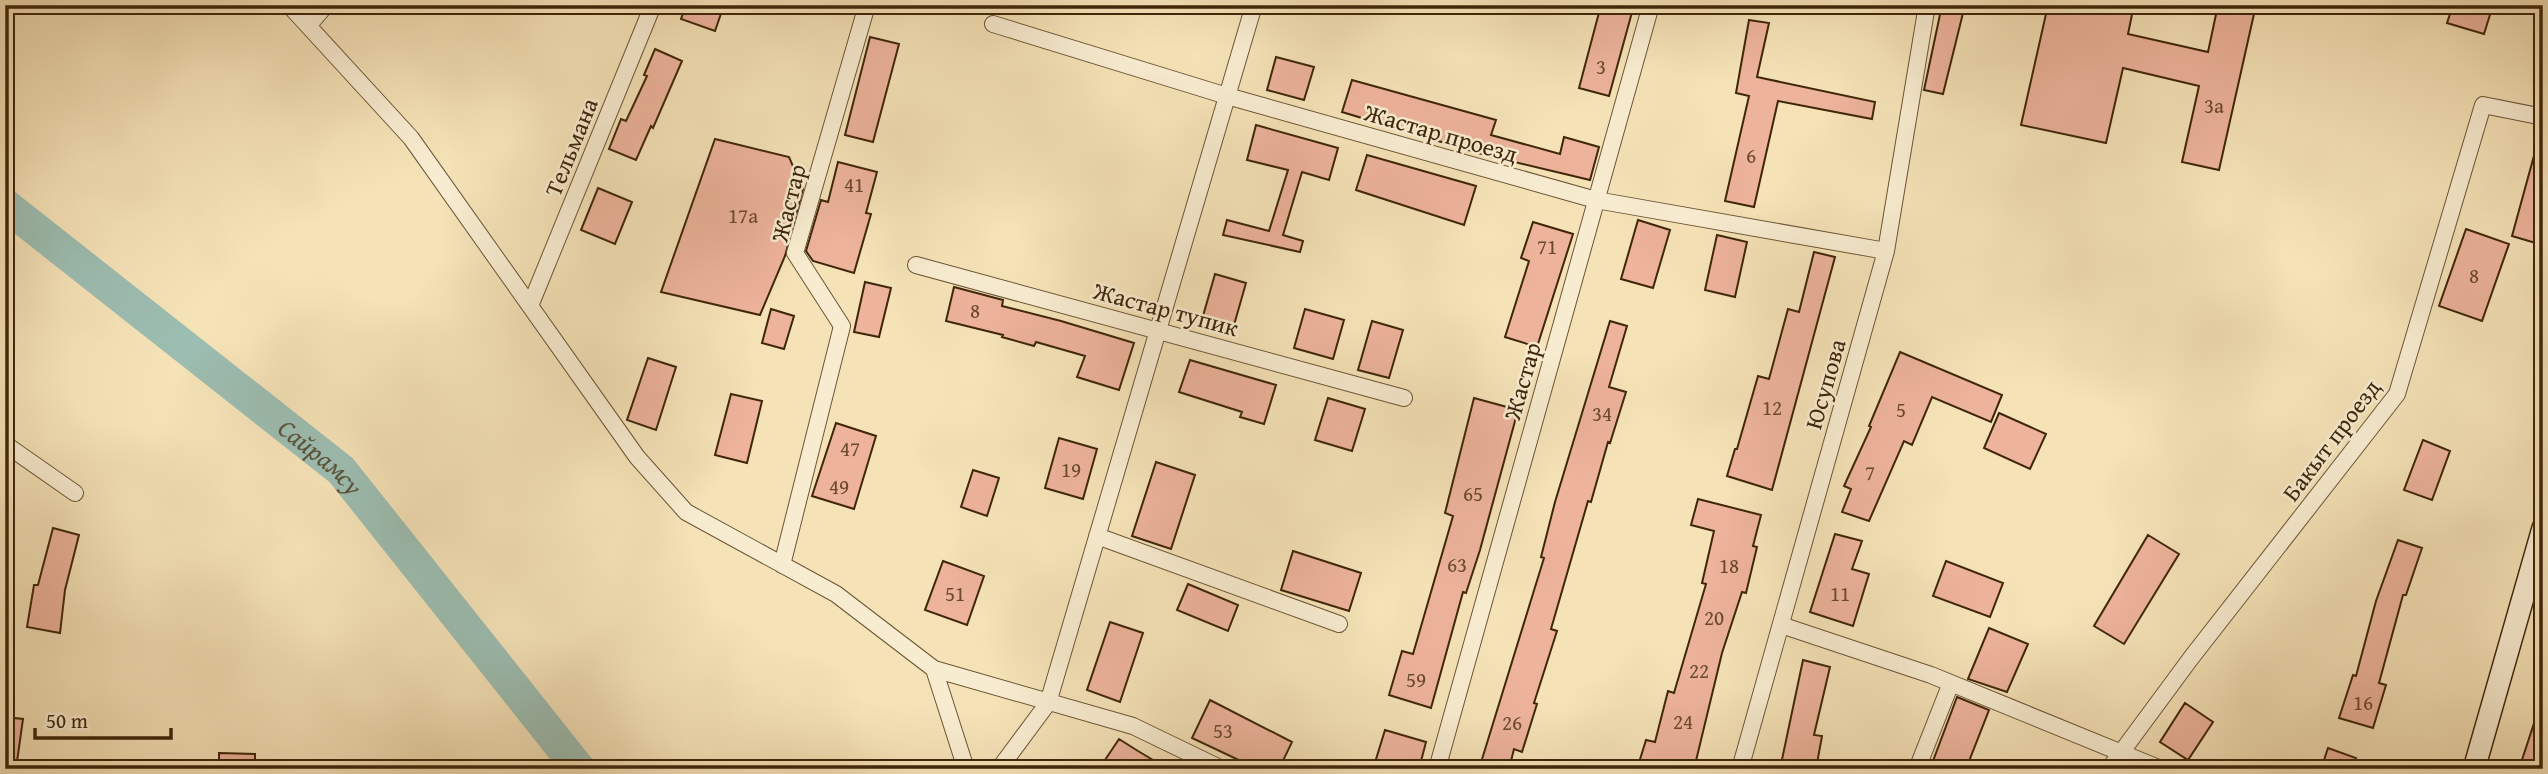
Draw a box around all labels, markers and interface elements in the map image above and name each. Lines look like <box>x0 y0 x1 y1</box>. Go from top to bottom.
house number: 3 <box>1596 51 1606 82</box>
house number: 3а <box>2204 90 2224 121</box>
street label: Тельмана <box>535 92 607 201</box>
street label: Жастар проезд <box>1359 94 1522 172</box>
house number: 6 <box>1746 140 1756 171</box>
street label: Жастар <box>761 160 815 247</box>
house number: 41 <box>844 169 864 200</box>
house number: 17a <box>728 200 758 231</box>
house number: 71 <box>1537 231 1557 262</box>
house number: 8 <box>2469 260 2479 291</box>
street label: Жастар тупик <box>1089 273 1243 345</box>
house number: 8 <box>970 295 980 326</box>
street label: Юсупова <box>1795 334 1855 433</box>
street label: Жастар <box>1494 338 1550 425</box>
street label: Бакыт проезд <box>2273 372 2389 508</box>
house number: 12 <box>1762 392 1782 423</box>
house number: 5 <box>1896 394 1906 425</box>
house number: 34 <box>1592 398 1612 429</box>
water label: Сайрамсу <box>270 408 373 503</box>
house number: 47 <box>840 433 860 464</box>
house number: 19 <box>1061 454 1081 485</box>
house number: 7 <box>1865 457 1875 488</box>
house number: 49 <box>829 471 849 502</box>
house number: 65 <box>1463 478 1483 509</box>
house number: 63 <box>1447 549 1467 580</box>
house number: 18 <box>1719 550 1739 581</box>
house number: 51 <box>945 578 965 609</box>
house number: 11 <box>1830 578 1850 609</box>
house number: 20 <box>1704 602 1724 633</box>
house number: 22 <box>1689 655 1709 686</box>
house number: 59 <box>1406 664 1426 695</box>
house number: 16 <box>2353 687 2373 718</box>
scale bar <box>35 697 172 741</box>
text: 50 m <box>46 705 88 736</box>
house number: 24 <box>1673 706 1693 737</box>
house number: 26 <box>1502 707 1522 738</box>
house number: 53 <box>1213 715 1233 746</box>

